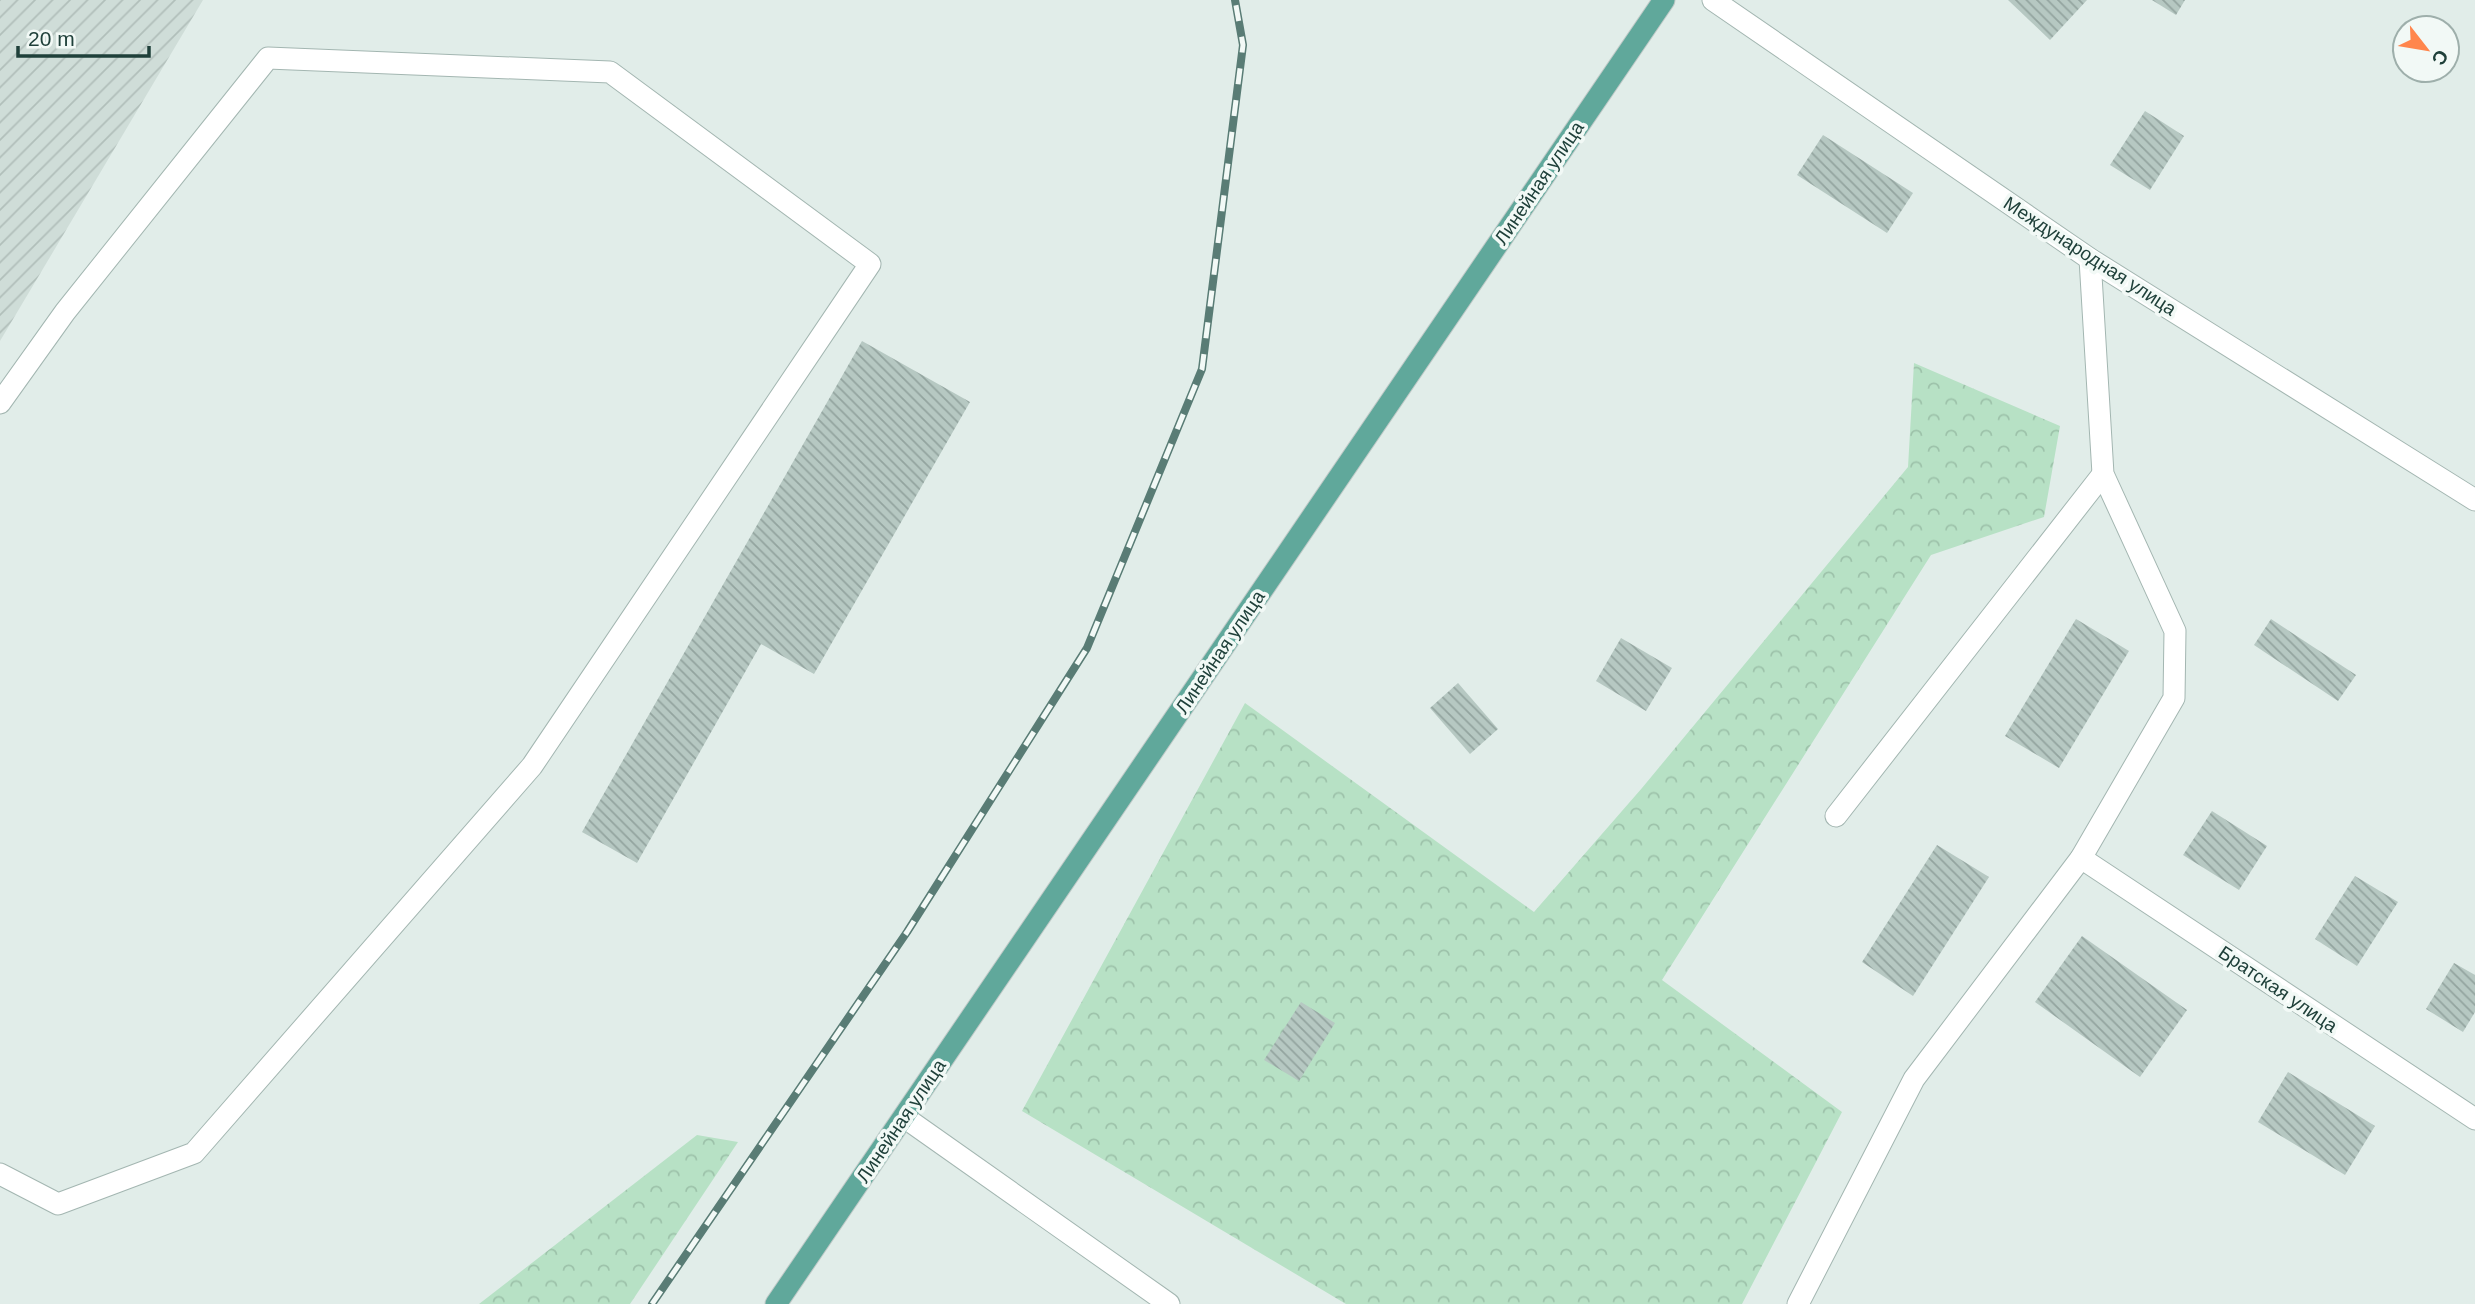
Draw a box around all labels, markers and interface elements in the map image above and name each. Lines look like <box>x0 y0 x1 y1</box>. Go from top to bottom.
scale bar <box>18 14 149 58</box>
north arrow <box>2391 14 2461 84</box>
text: 20 m <box>28 27 75 50</box>
text: С <box>2427 46 2453 69</box>
street label: Линейная улица <box>1490 117 1588 248</box>
street label: Международная улица <box>2000 192 2181 320</box>
street label: Линейная улица <box>1171 586 1269 717</box>
street label: Братская улица <box>2215 942 2342 1037</box>
street label: Линейная улица <box>852 1055 950 1186</box>

